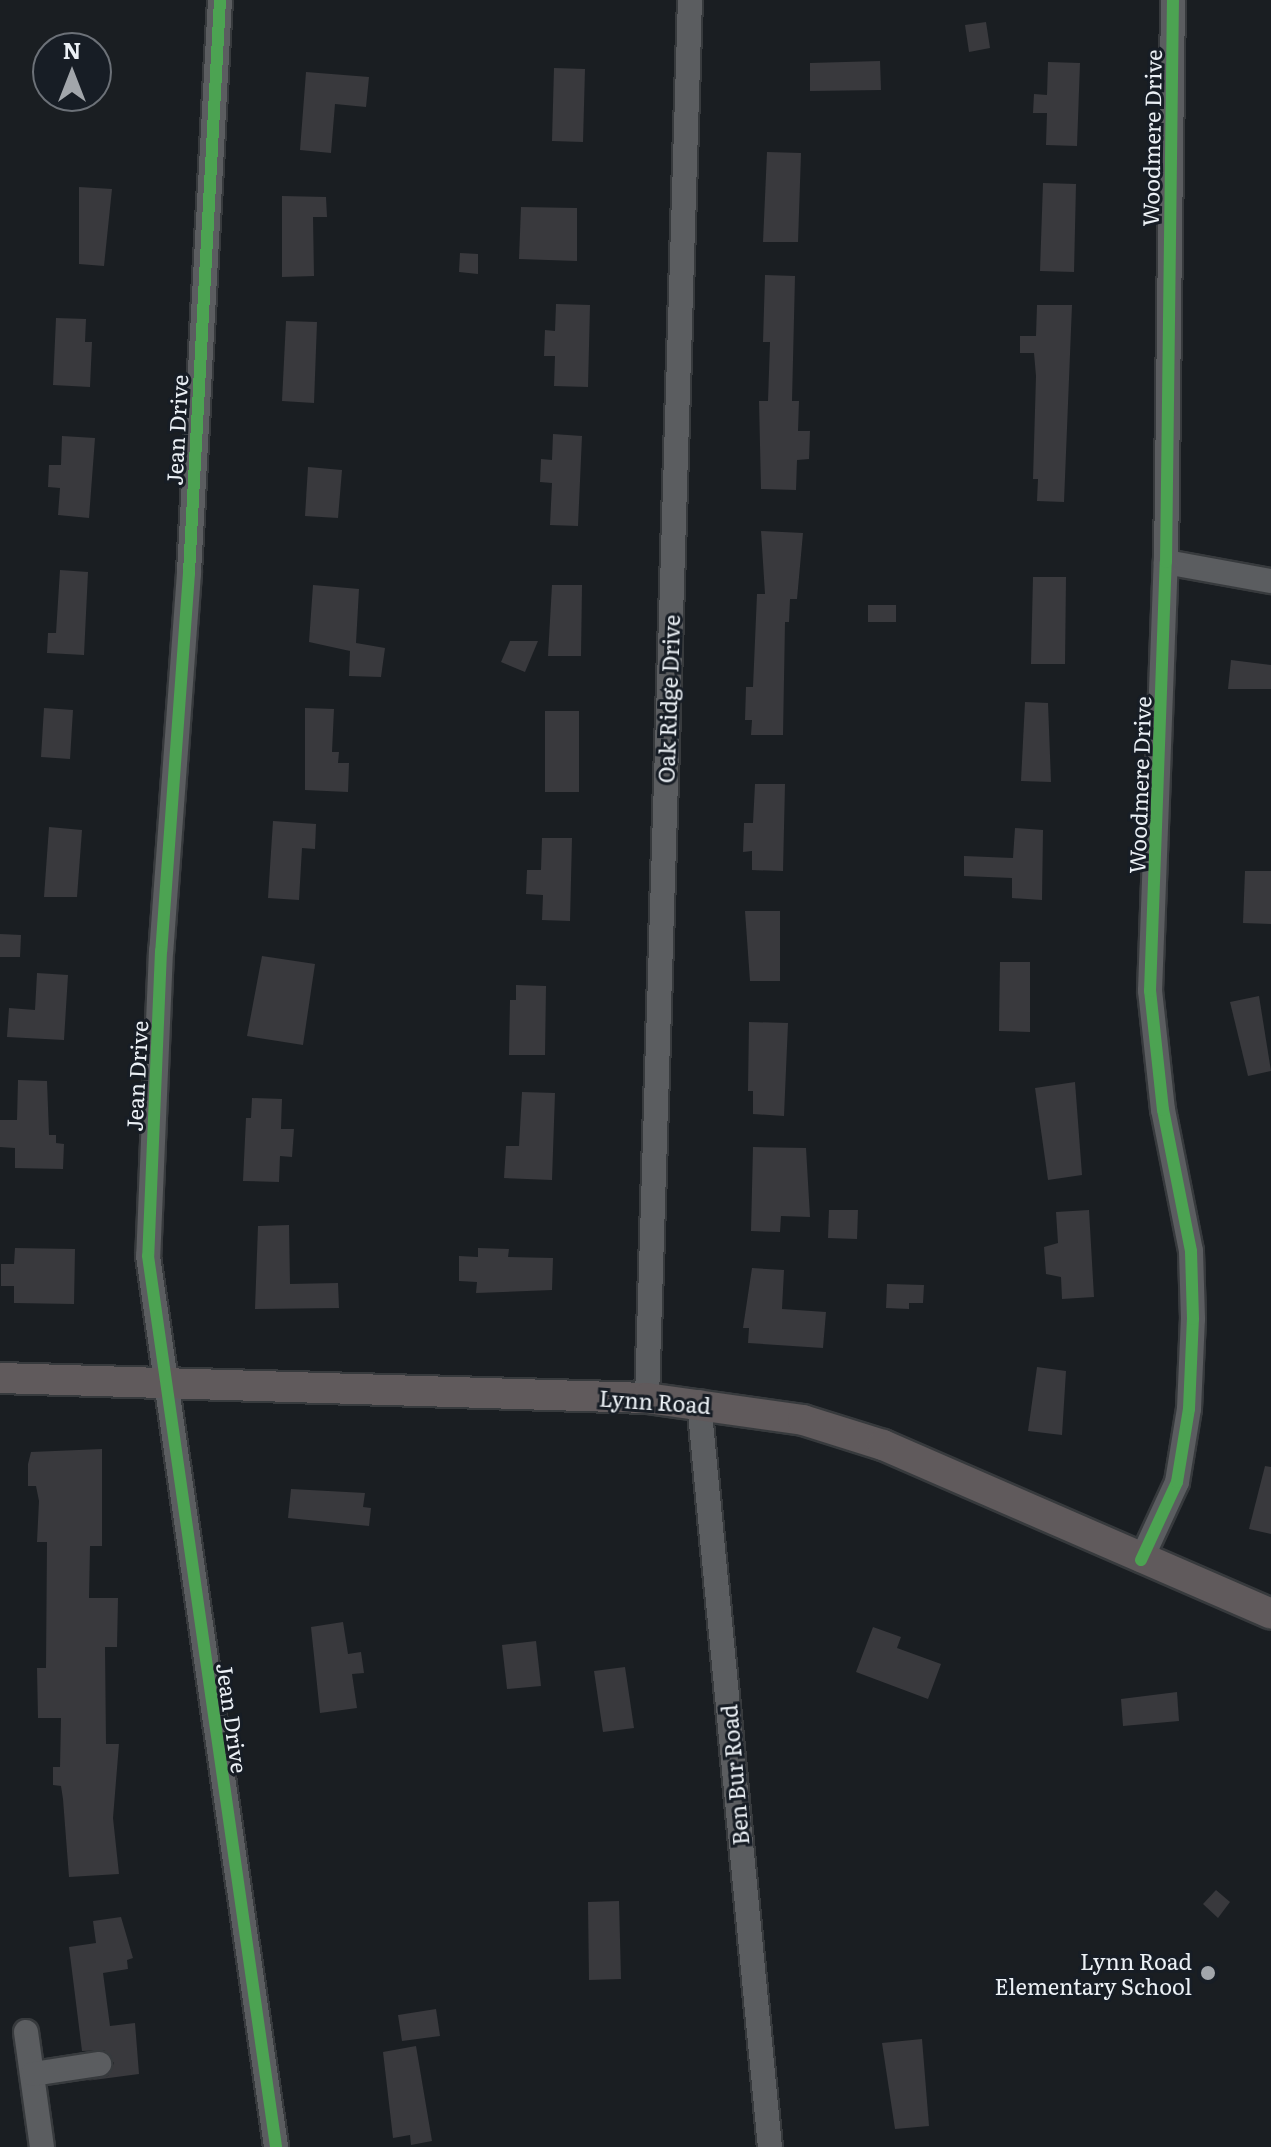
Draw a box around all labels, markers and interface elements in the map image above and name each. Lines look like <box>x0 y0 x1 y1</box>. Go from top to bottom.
north arrow <box>32 32 112 112</box>
text: N <box>63 33 81 66</box>
street label: Woodmere Drive <box>1136 49 1166 227</box>
street label: Jean Drive <box>160 374 192 486</box>
street label: Oak Ridge Drive <box>652 614 684 784</box>
street label: Woodmere Drive <box>1123 696 1155 874</box>
street label: Jean Drive <box>120 1020 152 1132</box>
street label: Lynn Road <box>598 1384 712 1418</box>
street label: Jean Drive <box>212 1661 254 1775</box>
street label: Ben Bur Road <box>715 1703 753 1847</box>
place label: Lynn Road Elementary School <box>994 1947 1192 1998</box>
marker: Lynn Road Elementary School <box>1199 1964 1217 1982</box>

